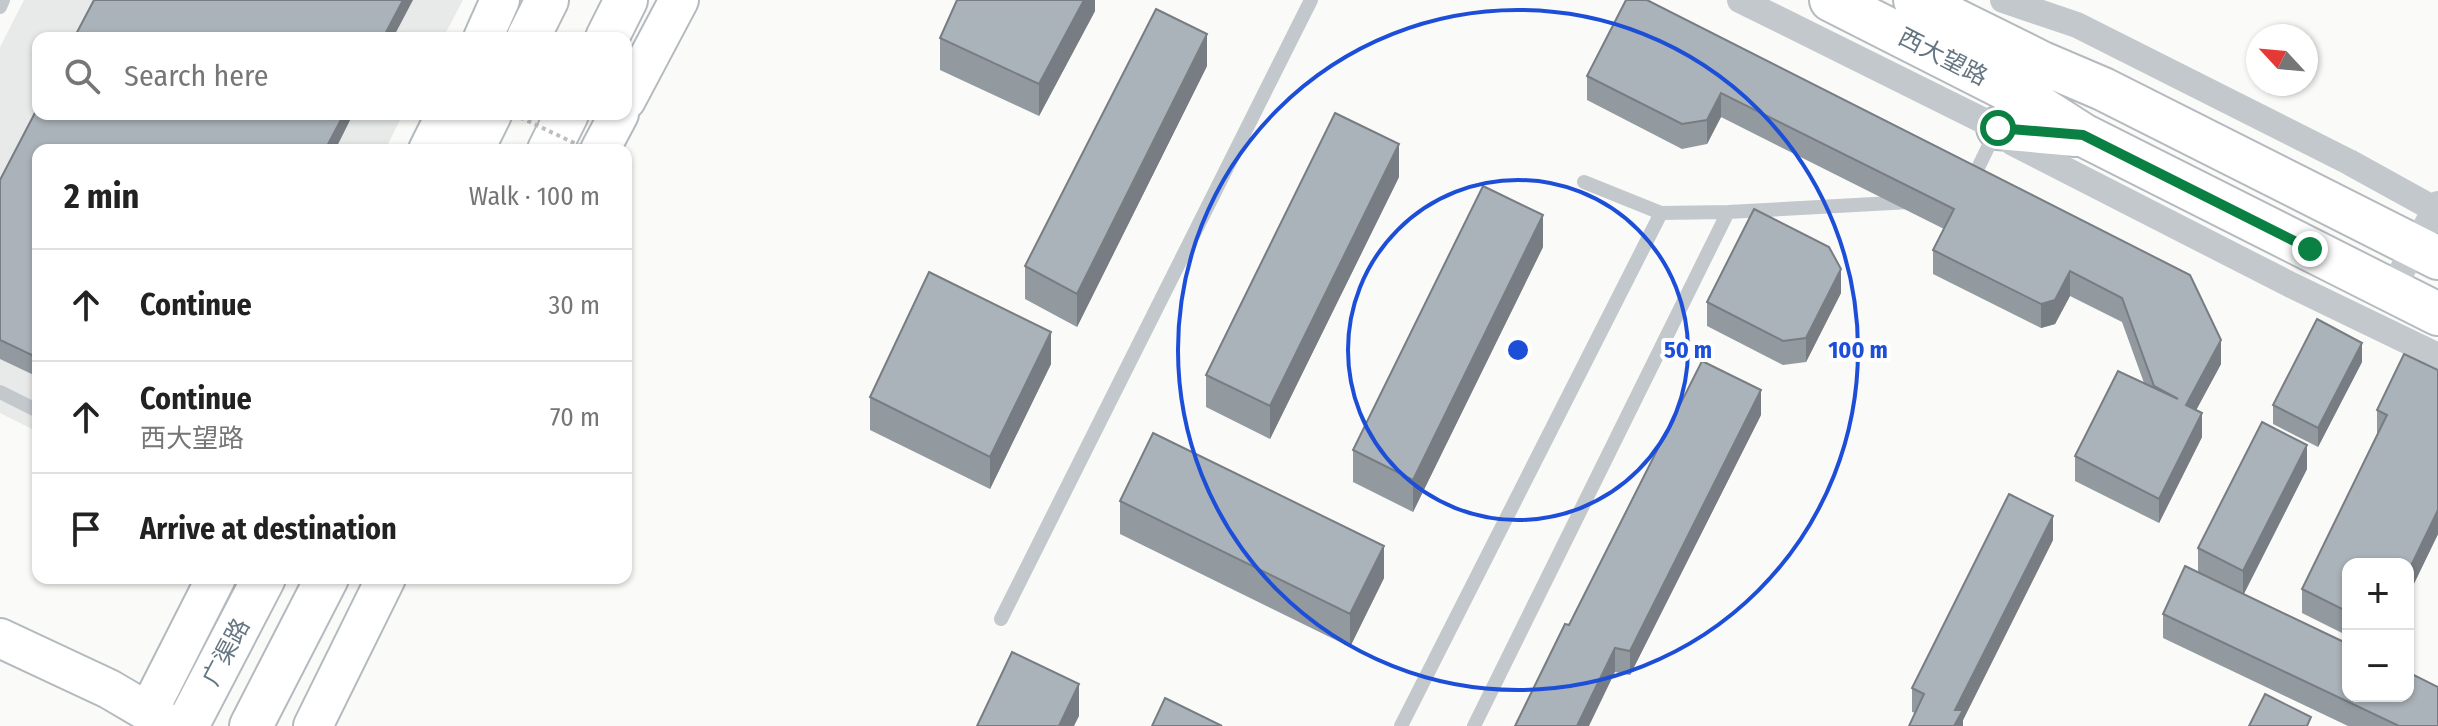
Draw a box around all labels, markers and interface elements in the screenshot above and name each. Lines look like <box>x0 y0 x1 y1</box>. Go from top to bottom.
street label: 西大望路 <box>1894 23 1992 91</box>
north arrow <box>2246 24 2318 96</box>
search box <box>32 32 632 120</box>
icon: search <box>60 54 104 98</box>
text: Search here <box>124 58 269 94</box>
route start <box>1980 110 2016 146</box>
text: 2 min <box>64 176 139 217</box>
text: Walk · 100 m <box>469 181 600 212</box>
route end <box>2292 231 2328 267</box>
icon: ahead <box>64 283 108 327</box>
text: Continue <box>140 287 252 323</box>
text: 30 m <box>549 290 600 321</box>
centre of rings <box>1504 336 1532 364</box>
text: 50 m <box>1664 336 1712 364</box>
text: 100 m <box>1828 336 1888 364</box>
text: Continue <box>140 381 252 417</box>
icon: ahead <box>64 395 108 439</box>
text: 70 m <box>550 402 600 433</box>
text: 西大望路 <box>140 423 244 454</box>
icon: arrive <box>64 507 108 551</box>
text: Arrive at destination <box>140 511 397 547</box>
map controls <box>2342 558 2414 702</box>
button: + <box>2342 558 2414 630</box>
street label: 广渠路 <box>197 614 255 690</box>
button: − <box>2342 630 2414 702</box>

